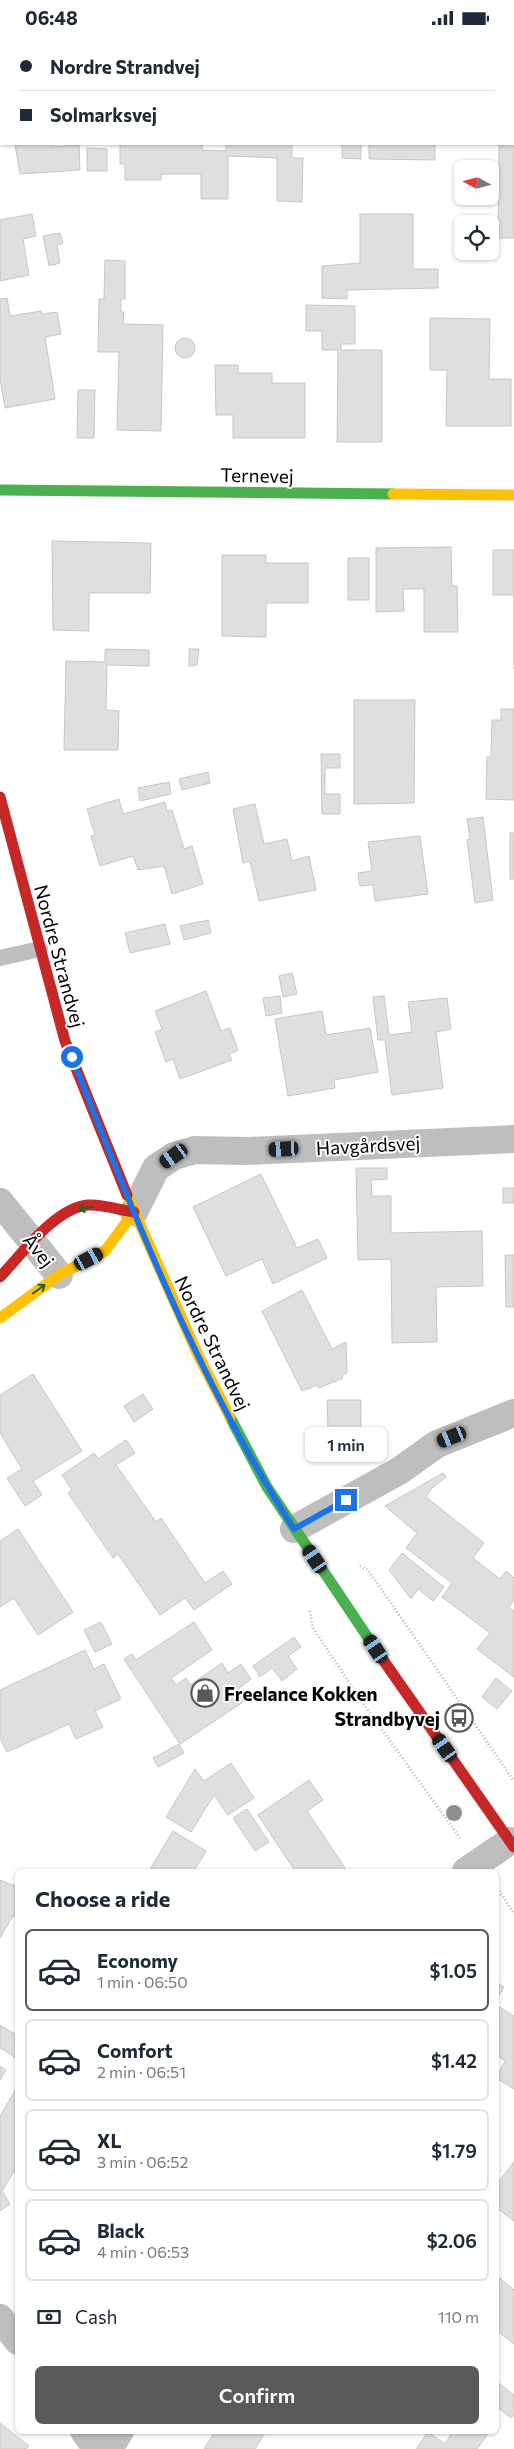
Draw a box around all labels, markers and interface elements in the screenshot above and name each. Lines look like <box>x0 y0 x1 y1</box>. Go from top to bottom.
text: 06:48 <box>25 6 78 29</box>
text: Nordre Strandvej <box>50 55 200 78</box>
text: Solmarksvej <box>50 103 157 126</box>
north arrow <box>454 160 499 205</box>
map controls <box>454 160 499 260</box>
button: locate <box>454 215 499 260</box>
street label: Ternevej <box>220 463 294 487</box>
street label: Nordre Strandvej <box>30 882 90 1030</box>
route start <box>61 1046 83 1068</box>
street label: Havgårdsvej <box>315 1131 421 1159</box>
car <box>157 1141 190 1171</box>
car <box>268 1141 299 1157</box>
one-way arrow <box>78 1203 94 1213</box>
street label: Åvej <box>19 1228 60 1272</box>
car <box>72 1245 105 1273</box>
street label: Nordre Strandvej <box>170 1272 256 1414</box>
one-way arrow <box>32 1284 46 1294</box>
car <box>435 1424 468 1450</box>
callout: 1 min <box>305 1427 387 1463</box>
text: 1 min <box>327 1435 365 1454</box>
route end <box>335 1489 357 1511</box>
car <box>300 1542 329 1576</box>
car <box>361 1632 390 1666</box>
shop icon: Freelance Kokken <box>190 1678 220 1708</box>
place label: Freelance Kokken <box>224 1682 378 1705</box>
bus stop icon: Strandbyvej <box>444 1703 474 1733</box>
place label: Strandbyvej <box>334 1707 440 1730</box>
car <box>430 1731 459 1765</box>
text: Choose a ride <box>35 1885 170 1912</box>
icon: car <box>37 1948 82 1993</box>
text: Economy <box>97 1949 178 1972</box>
text: $1.05 <box>430 1959 477 1982</box>
text: 1 min · 06:50 <box>97 1972 188 1991</box>
icon: car <box>37 2038 82 2083</box>
text: Comfort <box>97 2039 173 2062</box>
text: $1.42 <box>431 2049 477 2072</box>
text: 2 min · 06:51 <box>97 2062 186 2081</box>
icon: car <box>37 2128 82 2173</box>
text: XL <box>97 2129 122 2152</box>
text: $1.79 <box>431 2139 477 2162</box>
text: 3 min · 06:52 <box>97 2152 188 2171</box>
icon: car <box>37 2218 82 2263</box>
text: Black <box>97 2219 145 2242</box>
text: $2.06 <box>427 2229 477 2252</box>
text: 4 min · 06:53 <box>97 2242 189 2261</box>
icon: cash <box>35 2303 63 2331</box>
text: Cash <box>75 2305 117 2328</box>
text: 110 m <box>438 2307 479 2326</box>
button: Confirm <box>35 2366 479 2424</box>

